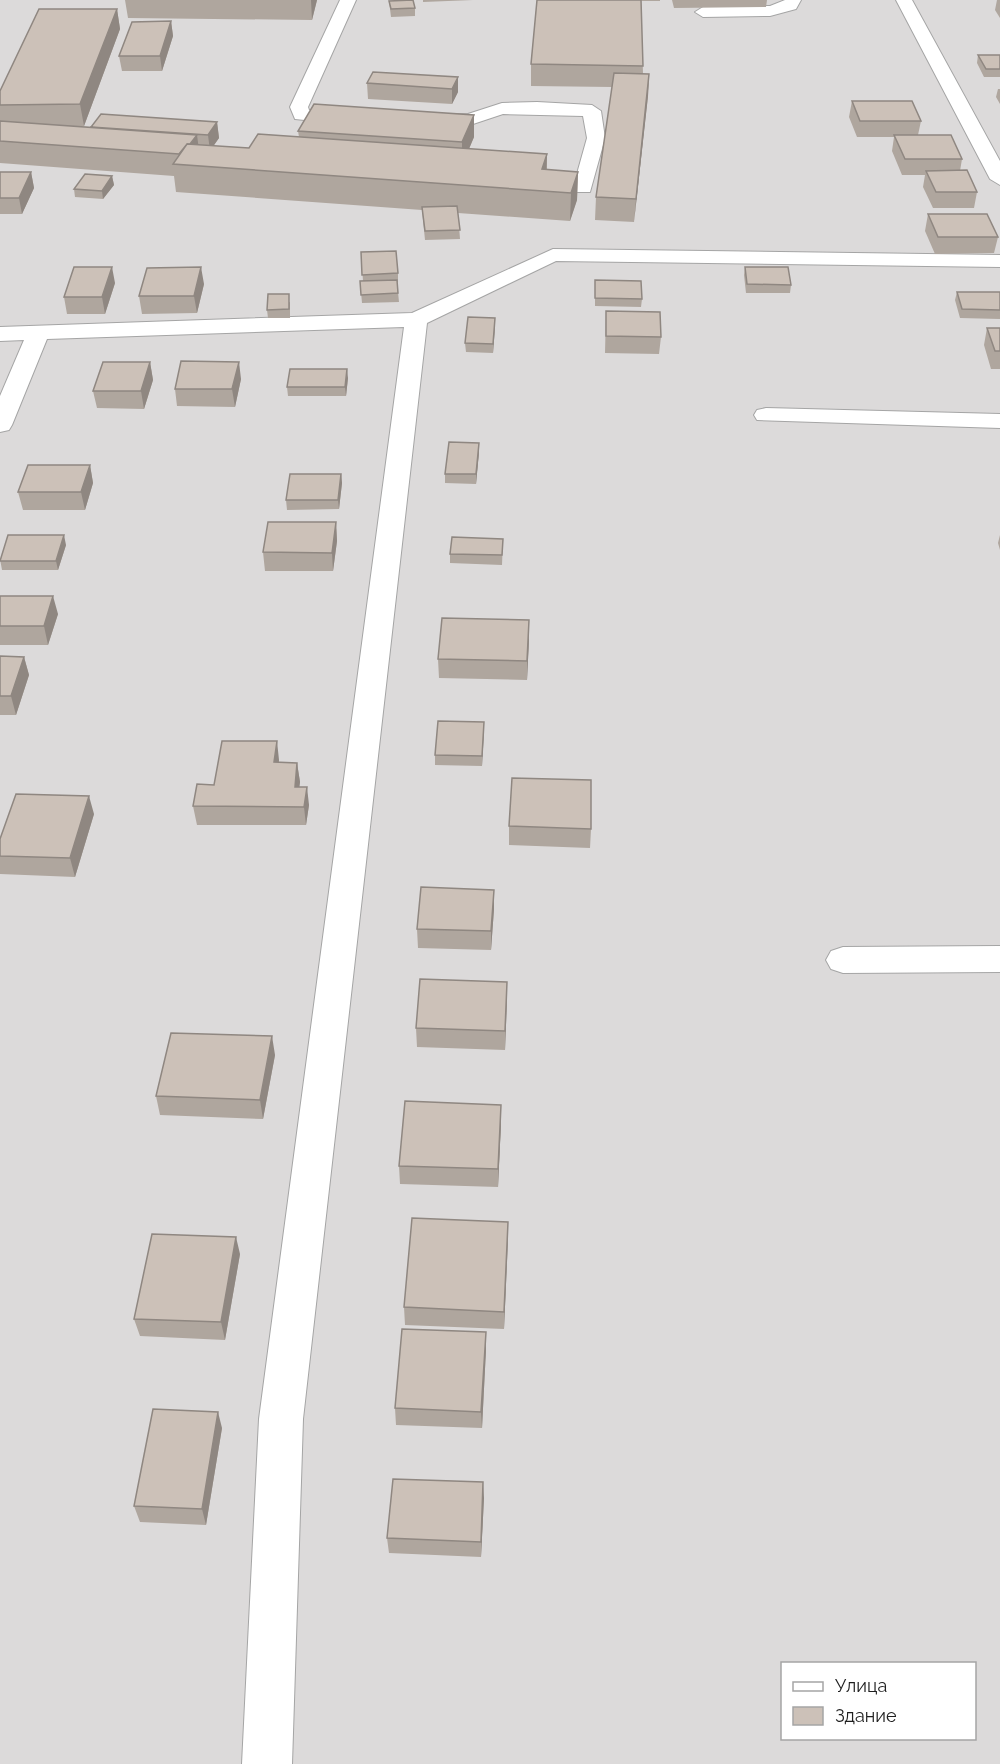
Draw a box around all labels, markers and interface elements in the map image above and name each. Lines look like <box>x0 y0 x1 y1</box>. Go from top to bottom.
legend <box>781 1662 976 1740</box>
text: Улица <box>835 1675 887 1696</box>
text: Здание <box>835 1705 897 1726</box>

